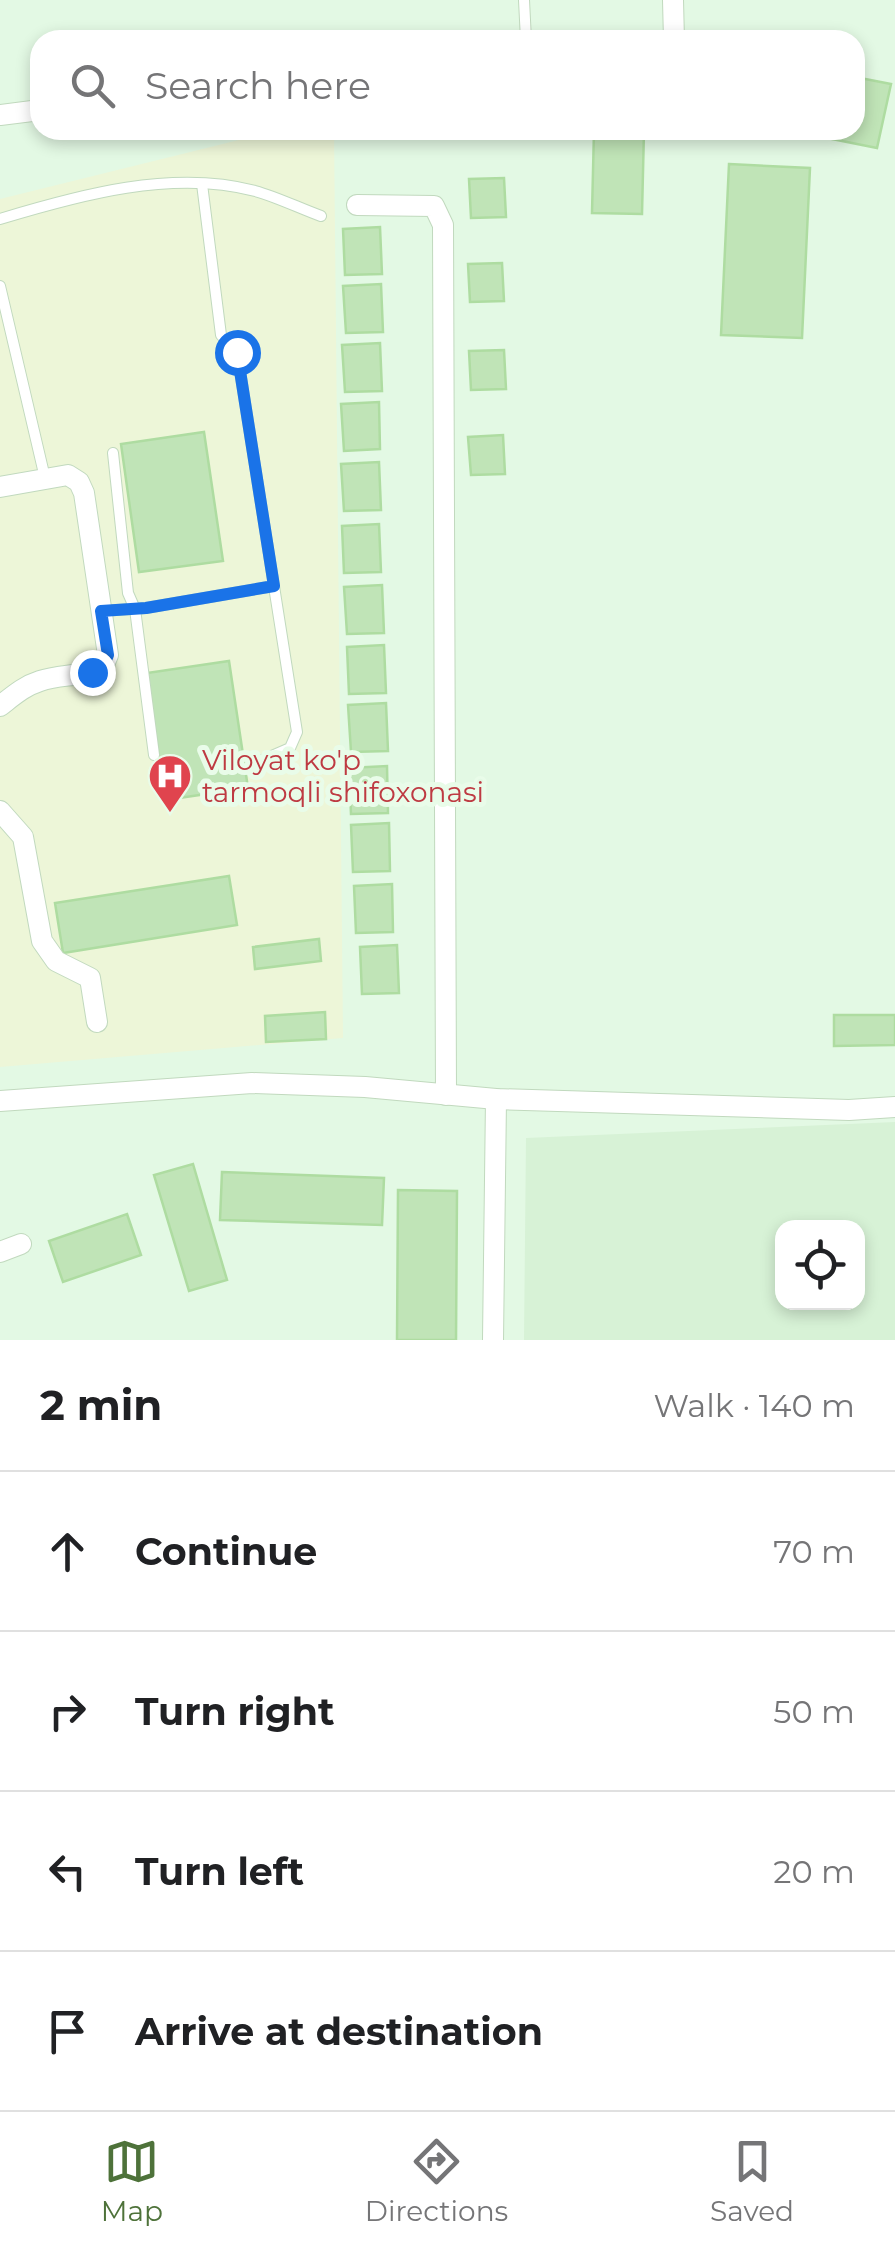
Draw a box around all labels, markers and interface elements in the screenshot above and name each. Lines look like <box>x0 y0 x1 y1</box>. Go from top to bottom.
search box <box>30 30 865 140</box>
icon: search <box>65 58 120 113</box>
text: Search here <box>145 62 371 109</box>
route start <box>215 330 261 376</box>
route end <box>70 650 116 696</box>
place label: Viloyat ko'p tarmoqli shifoxonasi <box>202 743 484 809</box>
hospital icon: Viloyat ko'p tarmoqli shifoxonasi <box>147 753 193 814</box>
map controls <box>775 1220 865 1310</box>
button: locate <box>775 1220 865 1310</box>
text: 2 min <box>40 1379 162 1431</box>
text: Walk · 140 m <box>654 1386 855 1425</box>
icon: ahead <box>40 1524 95 1579</box>
text: Continue <box>135 1528 317 1575</box>
text: 70 m <box>773 1532 855 1571</box>
icon: right <box>40 1684 95 1739</box>
text: Turn right <box>135 1688 334 1735</box>
text: 50 m <box>773 1692 855 1731</box>
icon: left <box>40 1844 95 1899</box>
text: Turn left <box>135 1848 304 1895</box>
text: 20 m <box>773 1852 855 1891</box>
icon: arrive <box>40 2004 95 2059</box>
text: Arrive at destination <box>135 2008 543 2055</box>
tab: Map <box>101 2134 163 2228</box>
tab: Directions <box>365 2134 508 2228</box>
tab: Saved <box>710 2134 794 2228</box>

